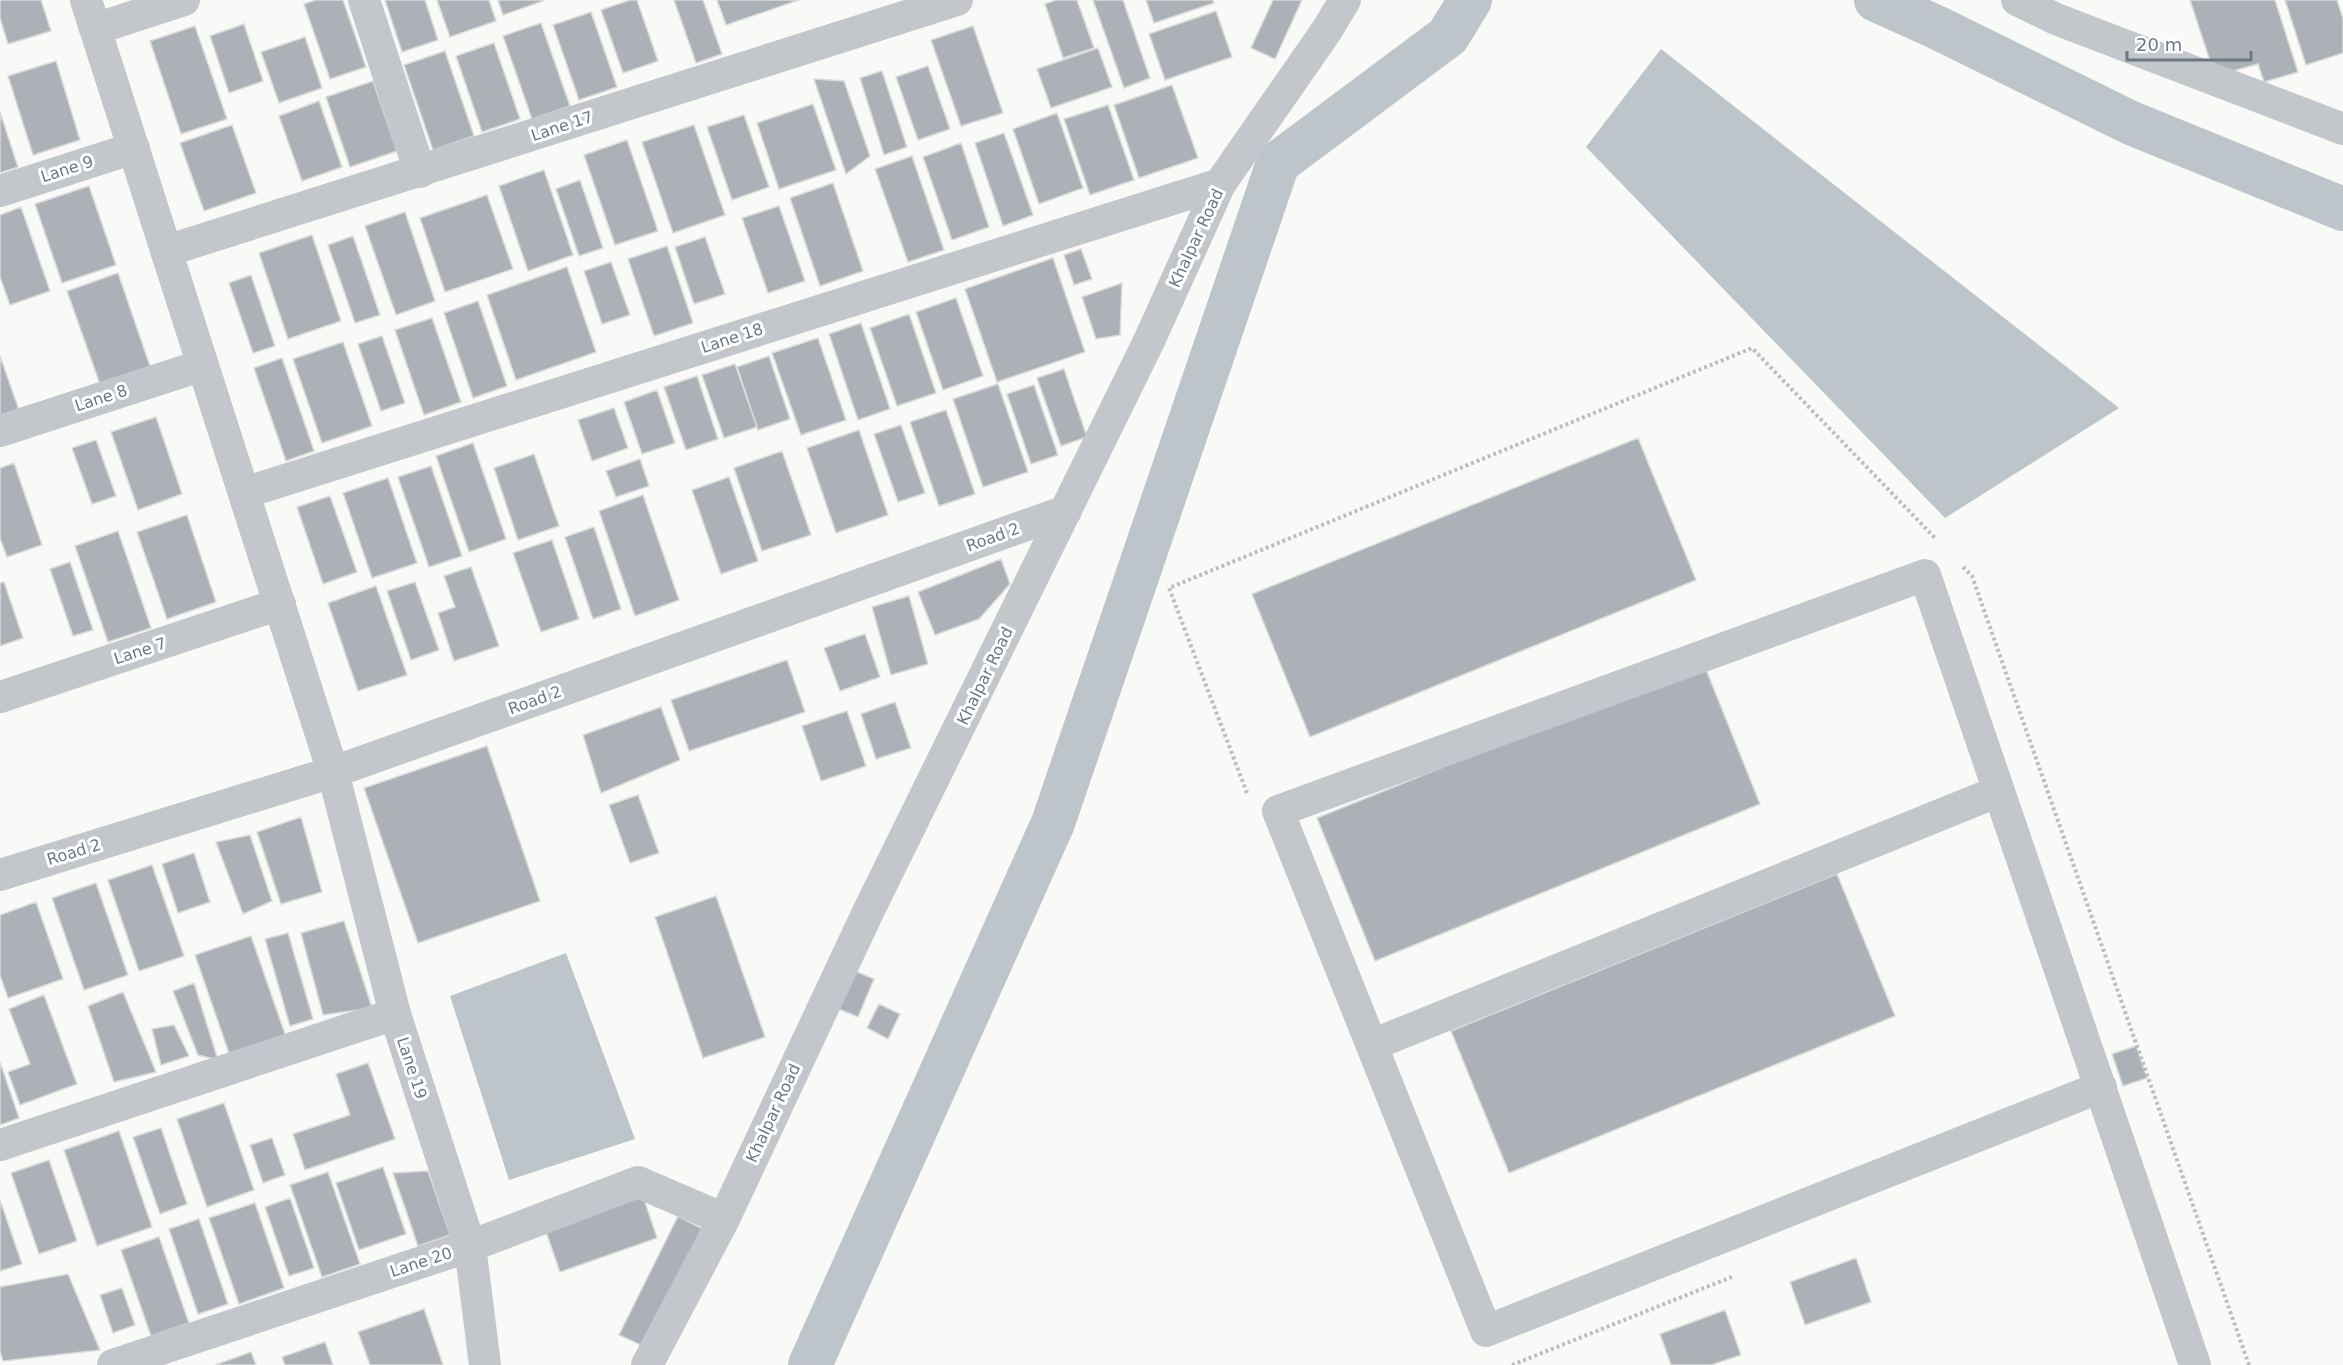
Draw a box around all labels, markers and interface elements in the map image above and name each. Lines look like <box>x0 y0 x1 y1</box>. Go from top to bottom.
scale bar <box>2127 24 2252 62</box>
text: 20 m <box>2136 34 2182 55</box>
street label: Lane 17 <box>529 107 595 145</box>
street label: Lane 9 <box>38 152 96 186</box>
street label: Khalpar Road <box>1165 186 1227 290</box>
street label: Lane 18 <box>699 319 765 357</box>
street label: Lane 8 <box>72 381 130 415</box>
street label: Road 2 <box>964 519 1022 555</box>
street label: Khalpar Road <box>953 624 1017 728</box>
street label: Lane 7 <box>111 634 169 668</box>
street label: Road 2 <box>506 682 564 718</box>
street label: Road 2 <box>45 835 103 869</box>
street label: Lane 19 <box>393 1035 431 1101</box>
street label: Khalpar Road <box>742 1061 804 1165</box>
street label: Lane 20 <box>388 1243 454 1281</box>

